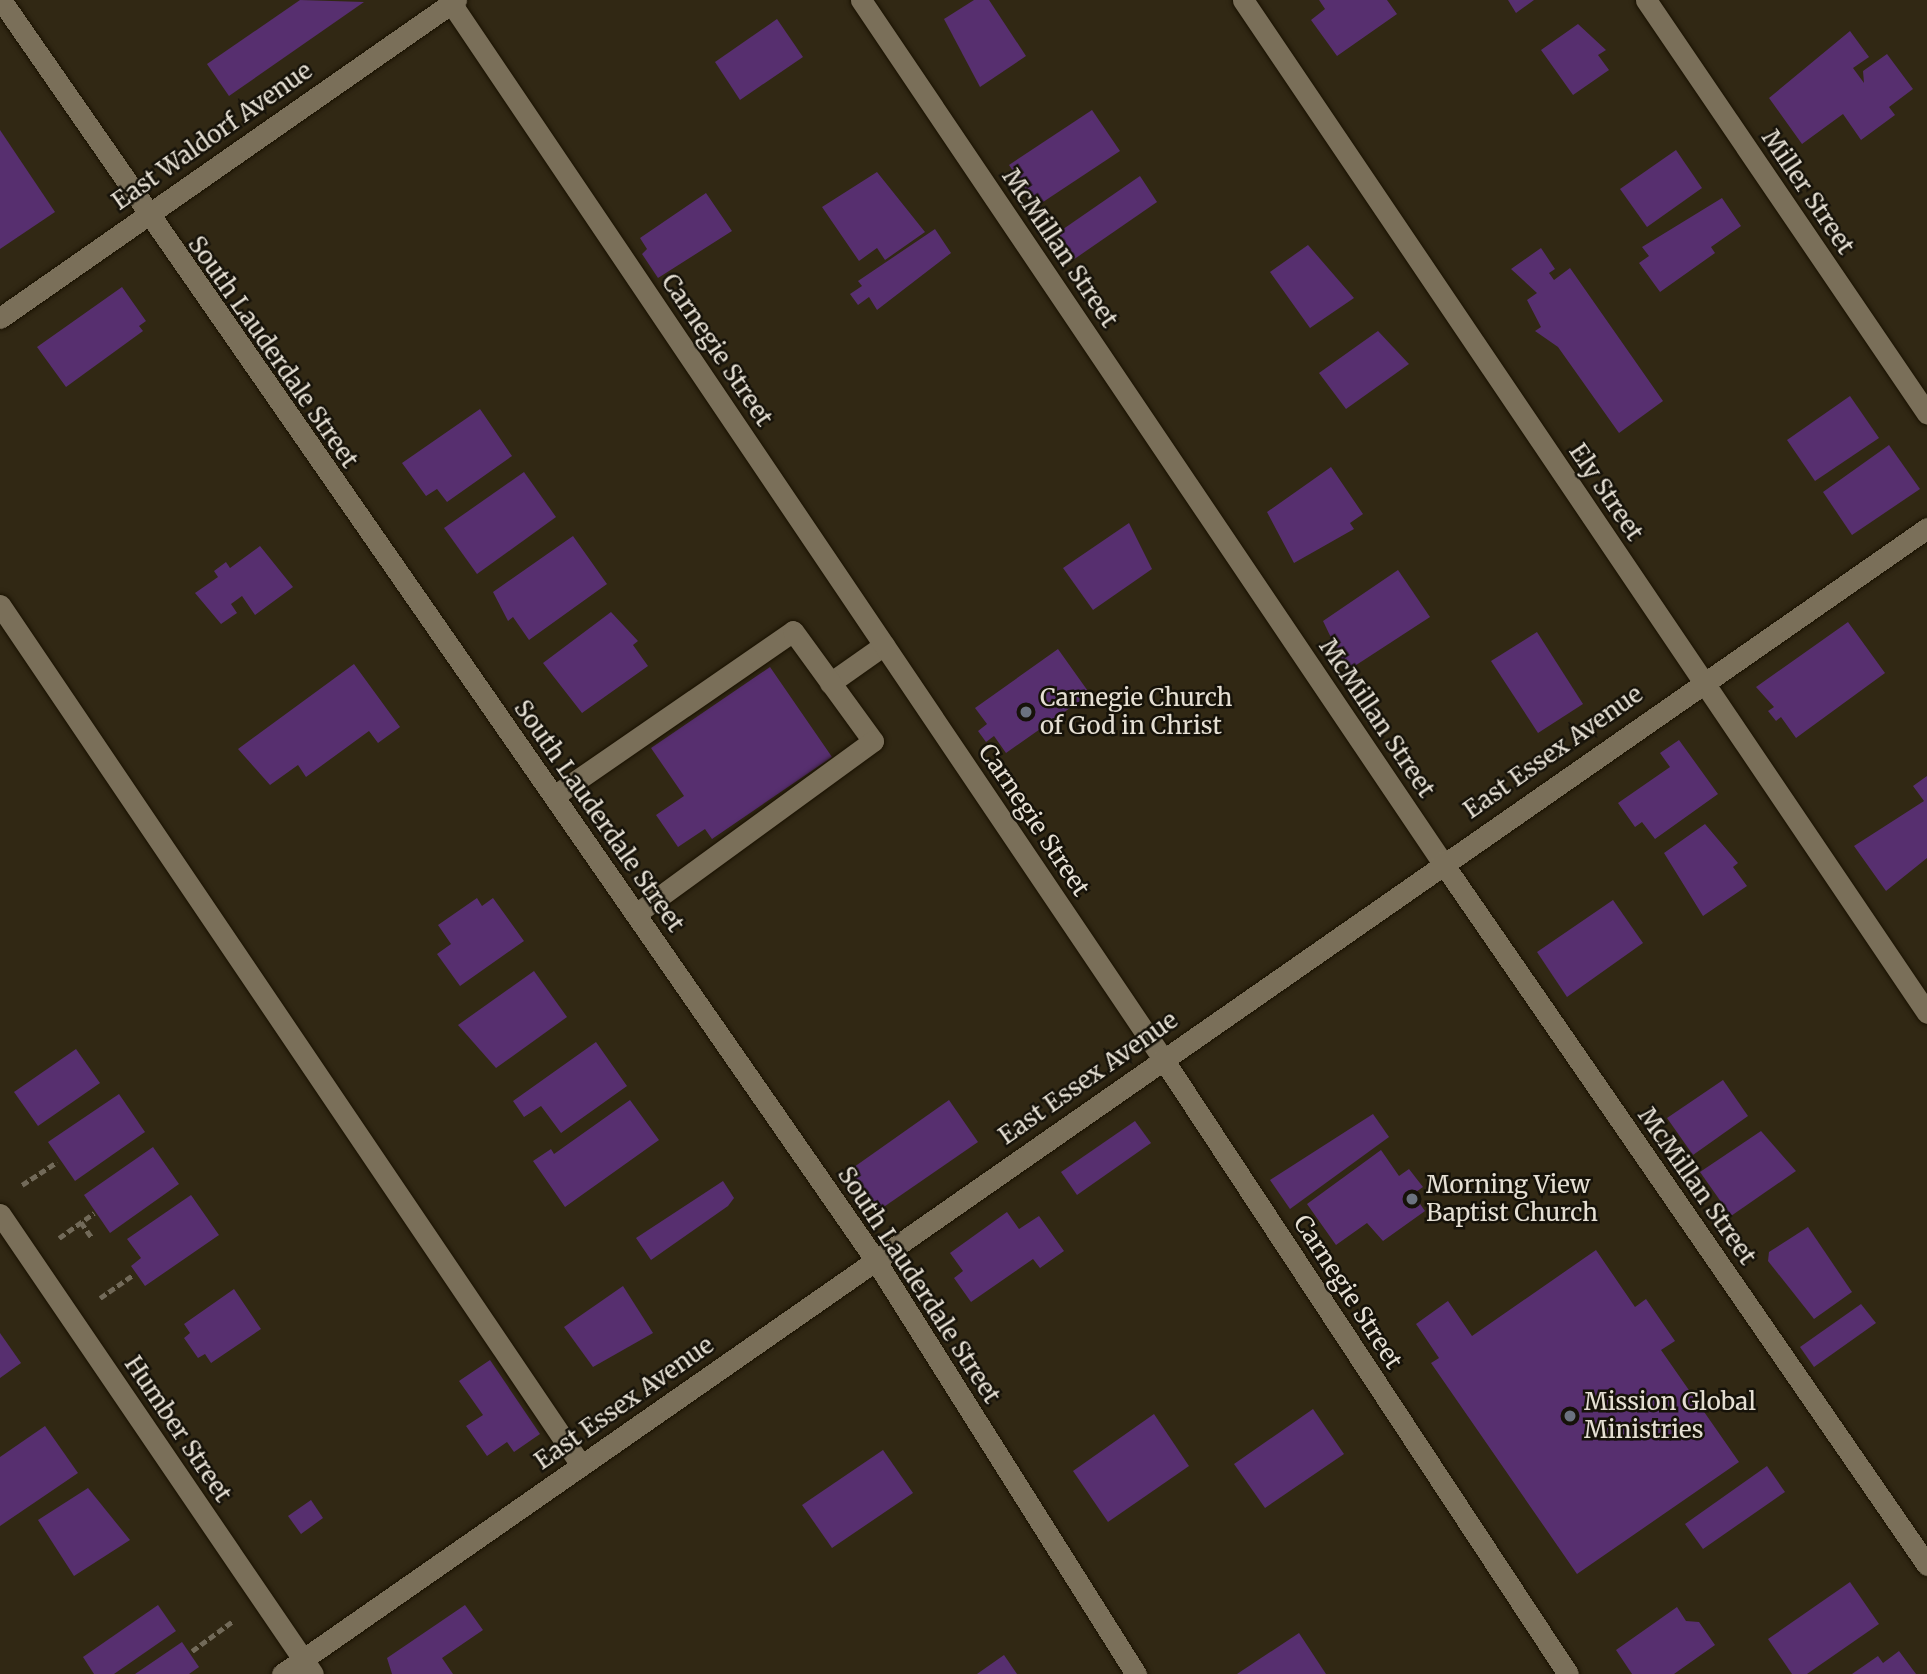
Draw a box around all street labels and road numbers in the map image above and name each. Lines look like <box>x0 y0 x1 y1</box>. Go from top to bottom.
street label: East Waldorf Avenue <box>106 56 318 216</box>
street label: Miller Street <box>1756 124 1860 260</box>
street label: McMillan Street <box>996 163 1124 333</box>
street label: South Lauderdale Street <box>182 231 364 473</box>
street label: Carnegie Street <box>655 268 779 432</box>
street label: Ely Street <box>1563 438 1649 546</box>
street label: McMillan Street <box>1313 633 1441 803</box>
street label: East Essex Avenue <box>1458 680 1648 824</box>
street label: South Lauderdale Street <box>508 695 690 937</box>
street label: Carnegie Street <box>972 738 1096 902</box>
street label: East Essex Avenue <box>993 1006 1183 1150</box>
street label: McMillan Street <box>1632 1102 1762 1270</box>
street label: South Lauderdale Street <box>832 1161 1006 1409</box>
street label: Carnegie Street <box>1288 1210 1408 1374</box>
street label: East Essex Avenue <box>529 1331 719 1475</box>
street label: Humber Street <box>119 1351 237 1507</box>

